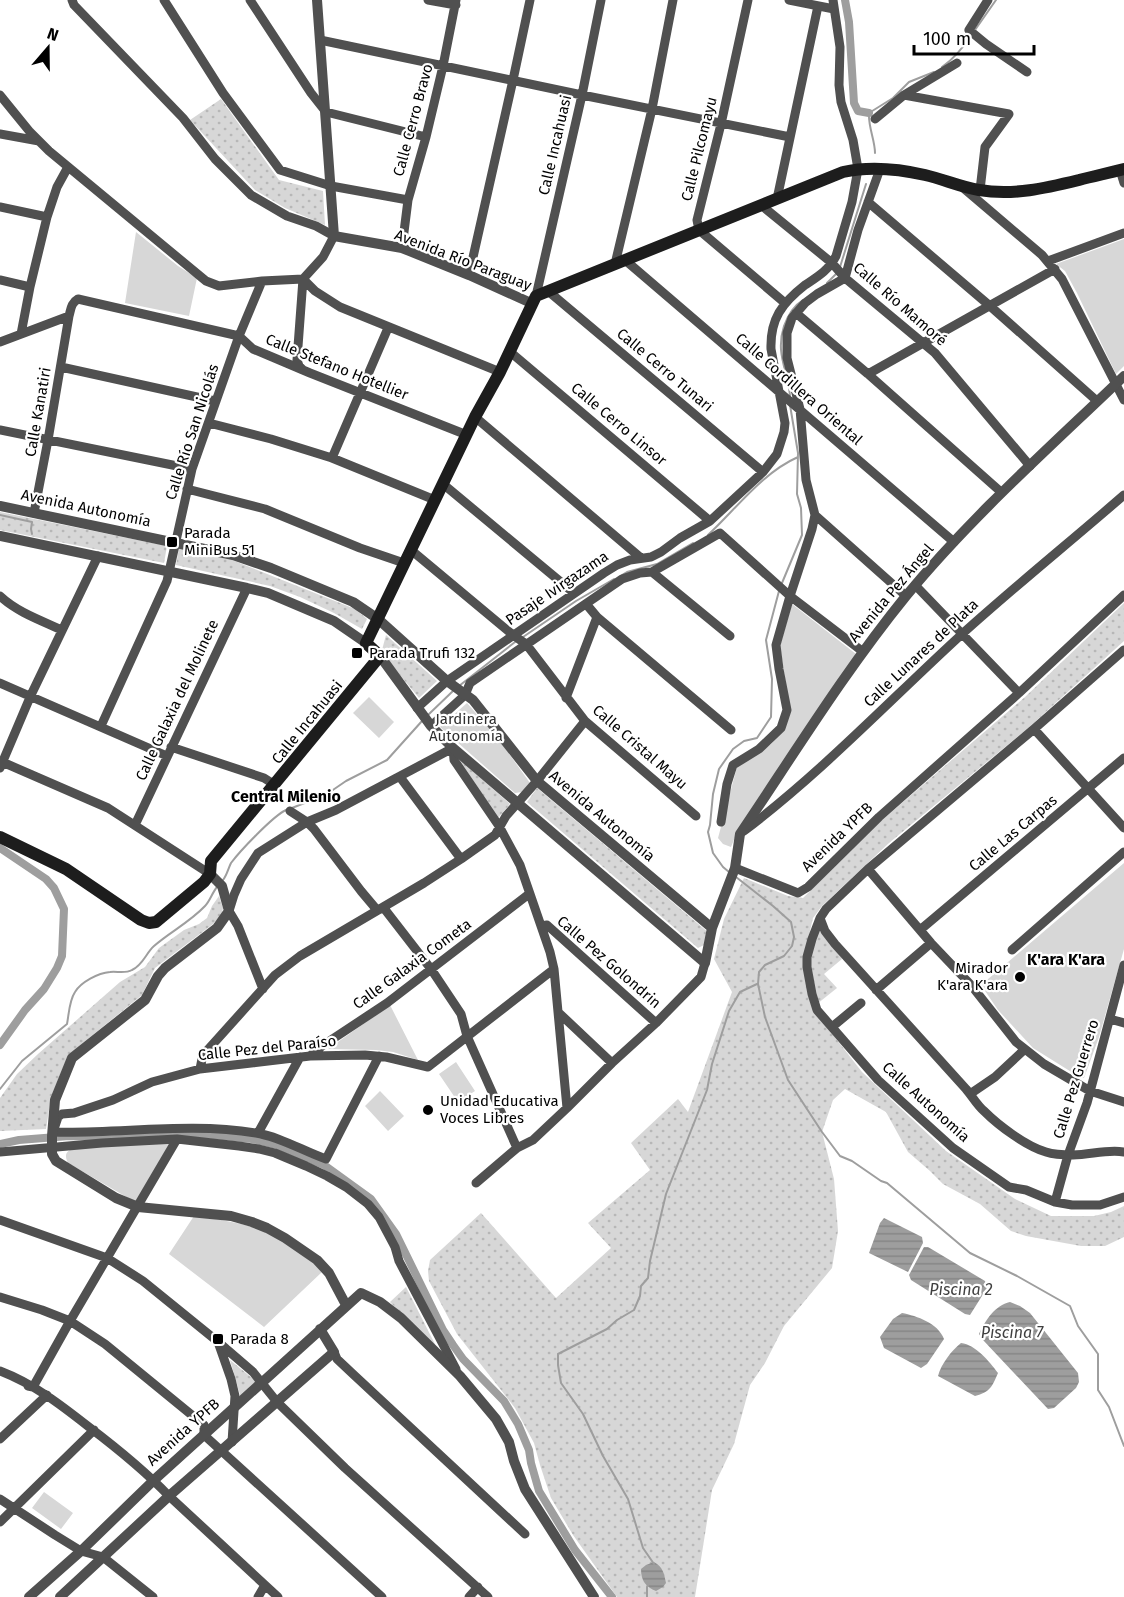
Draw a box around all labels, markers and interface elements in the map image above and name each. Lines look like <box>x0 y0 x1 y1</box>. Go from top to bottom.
north arrow <box>18 18 78 78</box>
scale bar <box>914 18 1034 56</box>
text: N <box>45 24 61 45</box>
text: 100 m <box>923 28 971 50</box>
street label: Calle Cerro Bravo <box>389 62 437 178</box>
street label: Calle Incahuasi <box>535 93 575 197</box>
street label: Calle Pilcomayu <box>677 95 721 203</box>
street label: Avenida Río Paraguay <box>392 226 535 295</box>
street label: Calle Río Mamoré <box>850 258 950 350</box>
street label: Calle Cerro Tunari <box>613 324 717 416</box>
street label: Calle Cordillera Oriental <box>732 329 866 449</box>
street label: Calle Stefano Hotellier <box>263 330 411 404</box>
street label: Calle Río San Nicolás <box>162 362 222 502</box>
street label: Calle Kanatiri <box>21 366 55 458</box>
street label: Calle Cerro Linsor <box>568 379 671 469</box>
street label: Avenida Autonomía <box>19 485 153 531</box>
place label: Parada MiniBus 51 <box>184 524 255 559</box>
marker: Parada MiniBus 51 <box>165 535 179 549</box>
street label: Avenida Pez Ángel <box>845 540 938 646</box>
street label: Pasaje Ivirgazama <box>502 547 612 629</box>
street label: Calle Lunares de Plata <box>860 595 982 711</box>
street label: Calle Galaxia del Molinete <box>132 617 222 783</box>
place label: Parada Trufi 132 <box>369 644 475 662</box>
marker: Parada Trufi 132 <box>350 646 364 660</box>
street label: Calle Incahuasi <box>268 677 346 767</box>
street label: Calle Cristal Mayu <box>589 701 691 793</box>
park label: Jardinera Autonomía <box>429 710 503 745</box>
street label: Avenida Autonomía <box>546 767 658 865</box>
district label: Central Milenio <box>231 787 341 806</box>
street label: Calle Las Carpas <box>965 791 1061 875</box>
street label: Avenida YPFB <box>798 799 876 875</box>
street label: Calle Pez Golondrin <box>553 912 665 1012</box>
street label: Calle Galaxia Cometa <box>349 915 475 1013</box>
district label: K'ara K'ara <box>1027 950 1105 969</box>
place label: Mirador K'ara K'ara <box>937 959 1008 994</box>
marker: Mirador K'ara K'ara <box>1013 970 1027 984</box>
street label: Calle Pez Guerrero <box>1049 1017 1103 1141</box>
street label: Calle Pez del Paraíso <box>197 1032 337 1064</box>
street label: Calle Autonomía <box>879 1058 973 1146</box>
place label: Unidad Educativa Voces Libres <box>440 1092 559 1127</box>
marker: Unidad Educativa Voces Libres <box>421 1103 435 1117</box>
water label: Piscina 2 <box>929 1280 993 1299</box>
water label: Piscina 7 <box>981 1323 1044 1342</box>
place label: Parada 8 <box>230 1330 289 1348</box>
marker: Parada 8 <box>211 1332 225 1346</box>
street label: Avenida YPFB <box>143 1395 223 1469</box>

